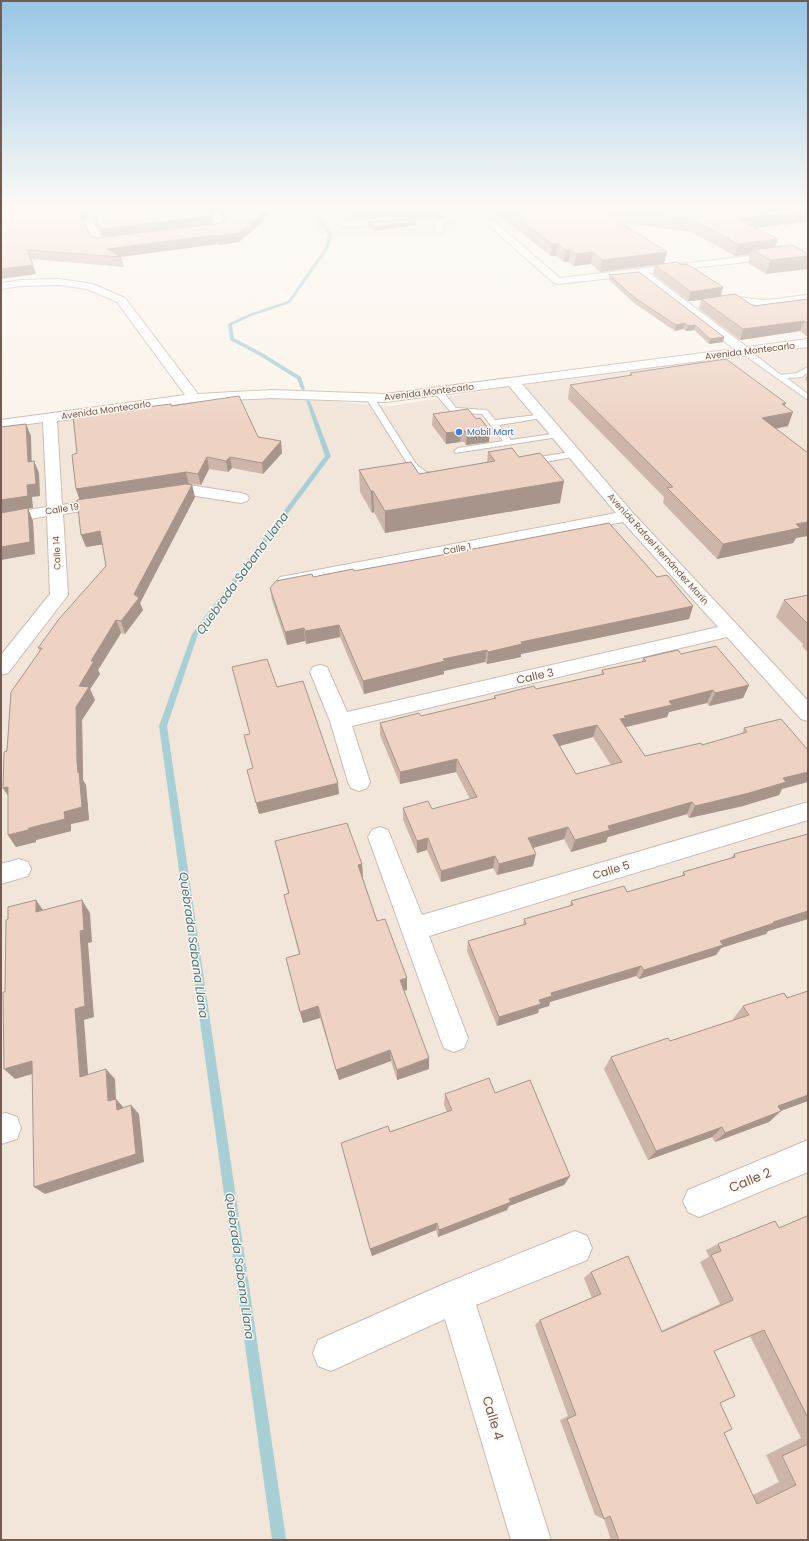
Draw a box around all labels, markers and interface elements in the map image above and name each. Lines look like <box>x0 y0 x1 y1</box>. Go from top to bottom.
street label: Avenida Montecarlo <box>704 340 796 362</box>
street label: Avenida Montecarlo <box>383 381 475 403</box>
street label: Avenida Montecarlo <box>60 398 152 422</box>
place label: Mobil Mart <box>467 426 514 438</box>
marker: Mobil Mart <box>454 427 464 437</box>
street label: Avenida Rafael Hernández Marín <box>605 491 712 607</box>
street label: Calle 19 <box>44 500 80 518</box>
water label: Quebrada Sabana Llana <box>192 508 292 638</box>
street label: Calle 14 <box>50 535 64 570</box>
street label: Calle 1 <box>442 540 472 558</box>
street label: Calle 3 <box>515 664 555 688</box>
street label: Calle 5 <box>590 857 632 883</box>
water label: Quebrada Sabana Llana <box>175 871 213 1019</box>
street label: Calle 2 <box>726 1163 774 1197</box>
water label: Quebrada Sabana Llana <box>221 1192 259 1340</box>
street label: Calle 4 <box>477 1394 509 1442</box>

